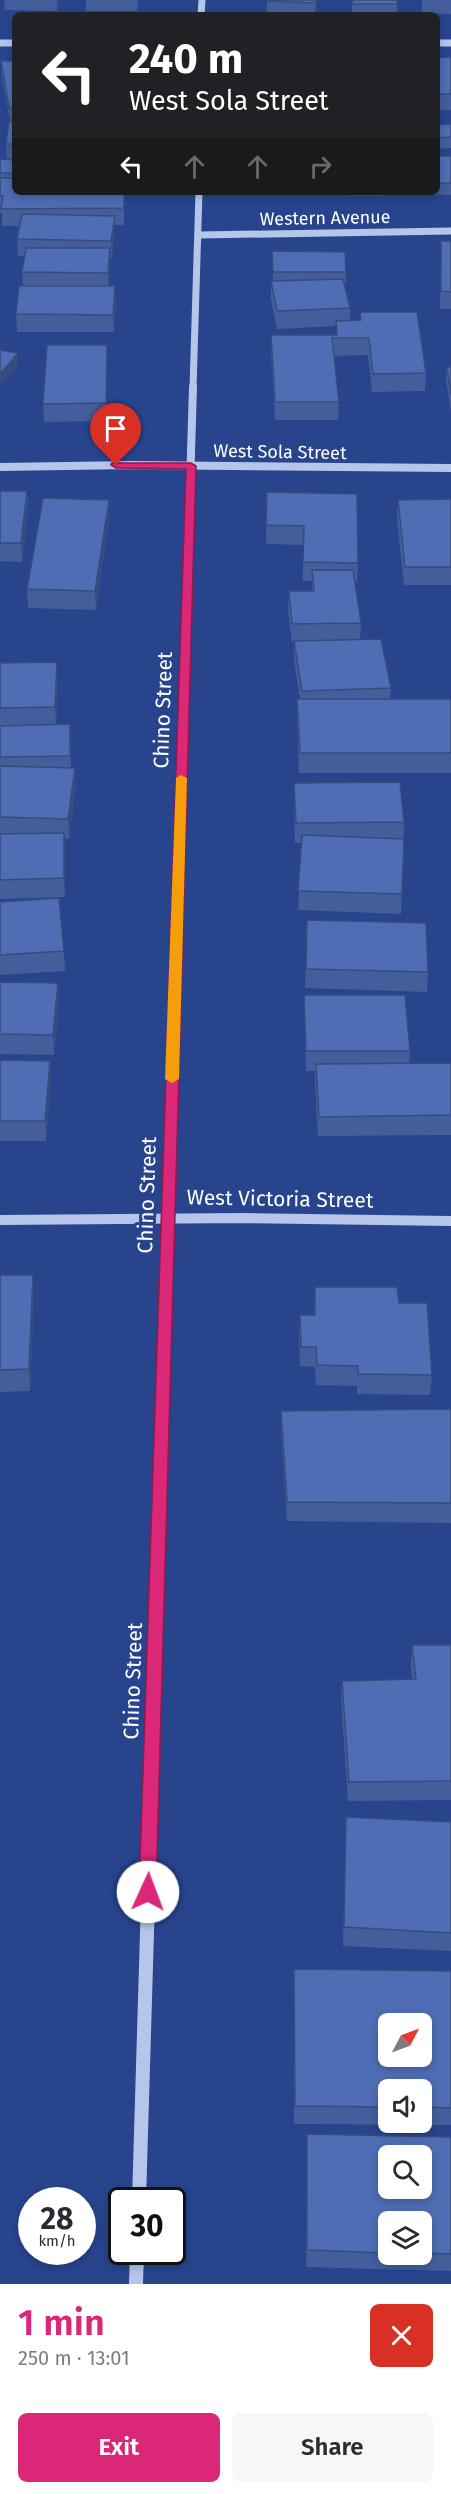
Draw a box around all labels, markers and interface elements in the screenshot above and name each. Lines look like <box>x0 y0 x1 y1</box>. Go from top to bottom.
text: 240 m <box>129 34 243 84</box>
icon: left <box>30 36 108 114</box>
text: West Sola Street <box>129 85 329 117</box>
icon: left <box>115 150 148 183</box>
icon: ahead <box>178 150 211 183</box>
icon: ahead <box>241 150 274 183</box>
icon: right <box>304 150 337 183</box>
street label: Western Avenue <box>259 206 391 230</box>
pin <box>90 403 141 465</box>
icon: arrive <box>99 412 132 445</box>
street label: West Sola Street <box>213 440 347 464</box>
street label: Chino Street <box>148 651 178 769</box>
street label: Chino Street <box>132 1136 162 1254</box>
street label: West Victoria Street <box>186 1184 374 1214</box>
street label: Chino Street <box>118 1622 148 1740</box>
position arrow <box>116 1860 180 1924</box>
north arrow <box>378 2013 432 2067</box>
map controls <box>378 2013 432 2265</box>
button: sound <box>378 2079 432 2133</box>
button: search <box>378 2145 432 2199</box>
speed limit sign: 30 <box>108 2187 186 2265</box>
text: 28 <box>41 2201 73 2237</box>
button: layers <box>378 2211 432 2265</box>
text: km/h <box>38 2232 76 2250</box>
text: 1 min <box>18 2301 105 2345</box>
button: close <box>370 2304 433 2367</box>
text: 250 m · 13:01 <box>18 2346 130 2370</box>
button: Exit <box>18 2413 220 2482</box>
button: Share <box>232 2413 433 2482</box>

